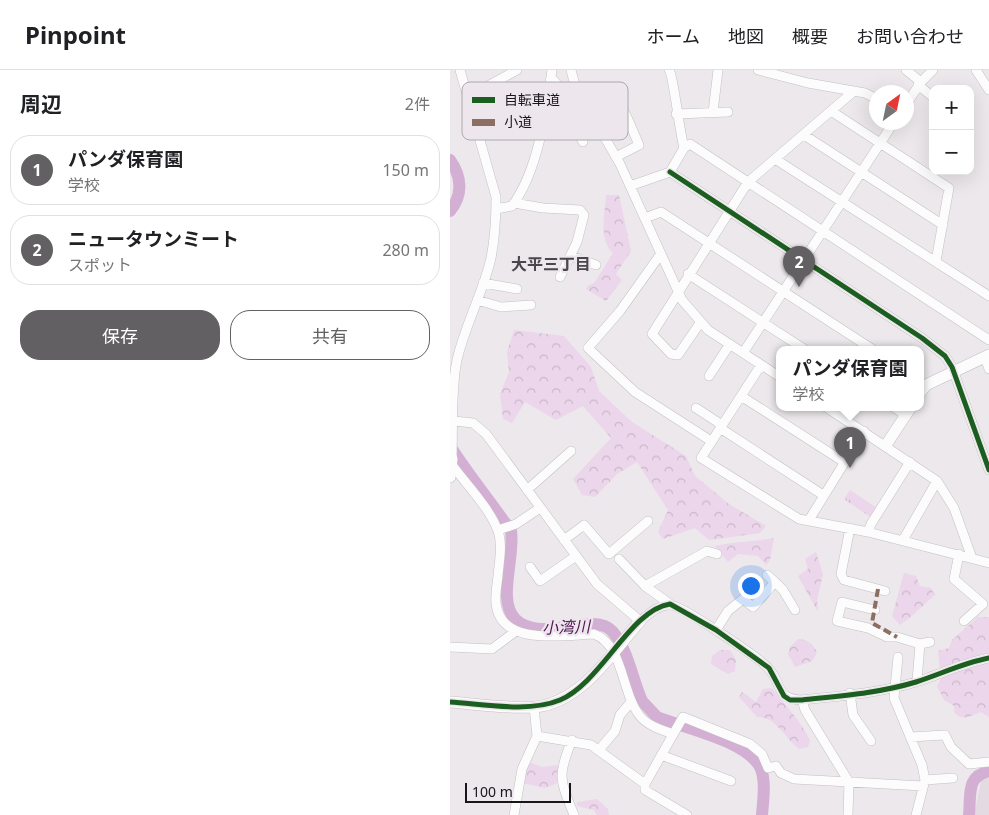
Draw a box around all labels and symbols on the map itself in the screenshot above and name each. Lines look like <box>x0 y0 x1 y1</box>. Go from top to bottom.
legend <box>462 82 628 140</box>
north arrow <box>869 85 914 130</box>
text: 自転車道 <box>504 90 560 109</box>
text: 小道 <box>504 112 532 131</box>
pin: 2 <box>783 246 815 287</box>
district label: 大平三丁目 <box>511 253 591 275</box>
pin: 1 <box>834 427 866 468</box>
your location <box>738 573 764 599</box>
water label: 小湾川 <box>542 615 592 639</box>
scale bar <box>465 780 571 803</box>

